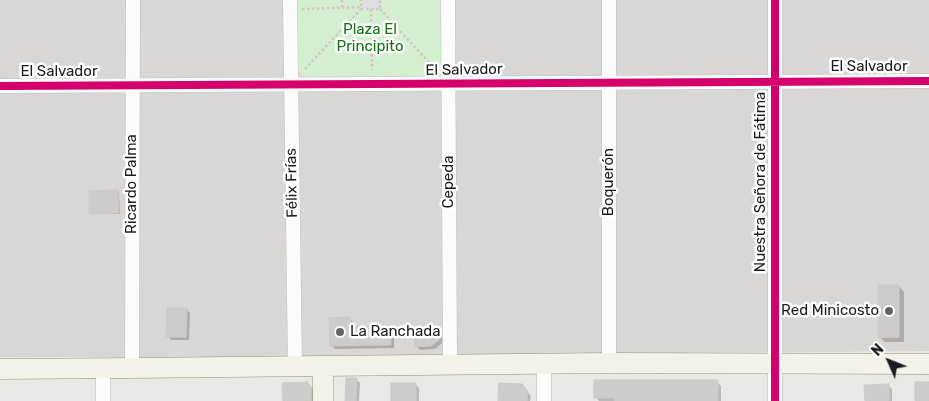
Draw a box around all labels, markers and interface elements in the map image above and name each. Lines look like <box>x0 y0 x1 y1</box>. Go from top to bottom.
park label: Plaza El Principito <box>336 21 404 56</box>
street label: El Salvador <box>830 58 908 76</box>
street label: El Salvador <box>425 60 503 80</box>
street label: El Salvador <box>20 63 98 81</box>
street label: Nuestra Señora de Fátima <box>752 92 770 272</box>
street label: Ricardo Palma <box>123 134 141 234</box>
street label: Félix Frías <box>282 148 302 218</box>
street label: Boquerón <box>600 148 618 216</box>
street label: Cepeda <box>440 156 458 208</box>
place label: Red Minicosto <box>781 302 879 320</box>
marker: Red Minicosto <box>883 305 895 317</box>
place label: La Ranchada <box>350 323 440 341</box>
marker: La Ranchada <box>334 326 346 338</box>
north arrow <box>864 336 914 386</box>
text: N <box>868 341 887 360</box>

